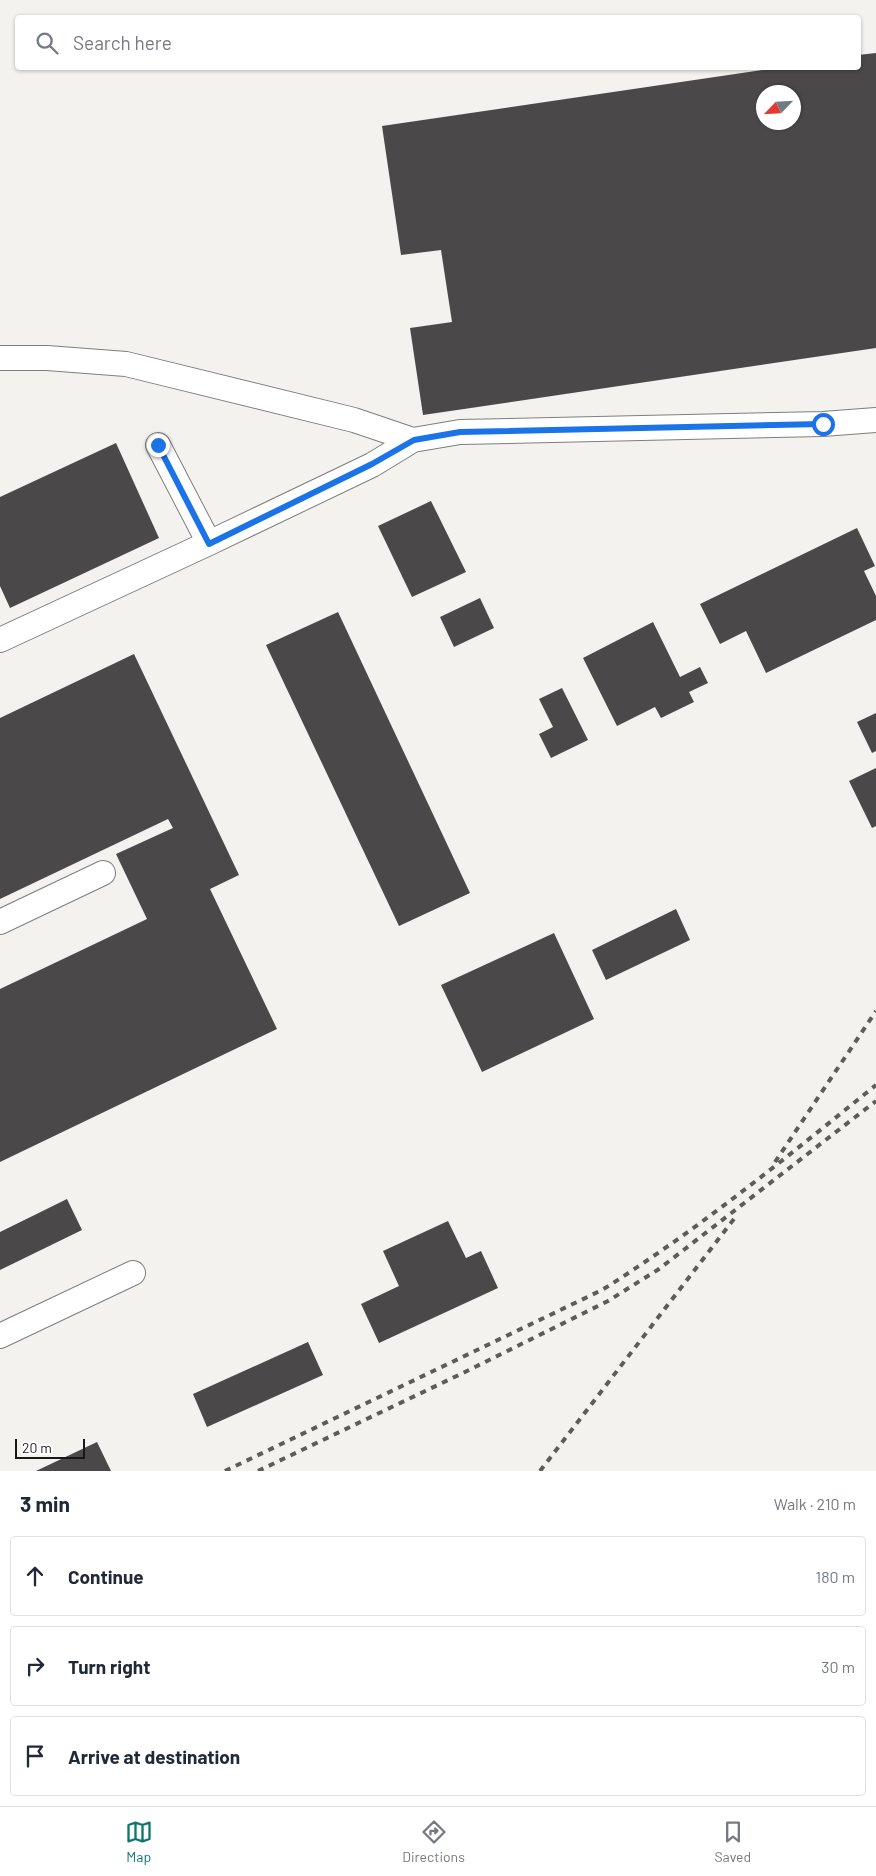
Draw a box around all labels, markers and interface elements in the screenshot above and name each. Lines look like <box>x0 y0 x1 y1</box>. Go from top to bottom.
search box <box>15 15 861 70</box>
icon: search <box>33 29 61 57</box>
text: Search here <box>73 31 172 54</box>
north arrow <box>756 85 801 130</box>
route start <box>812 413 835 436</box>
route end <box>147 434 170 457</box>
scale bar <box>15 1436 85 1459</box>
text: 20 m <box>22 1439 52 1456</box>
text: 3 min <box>20 1491 70 1516</box>
text: Walk · 210 m <box>774 1494 856 1513</box>
icon: ahead <box>21 1562 49 1590</box>
text: Continue <box>68 1565 144 1588</box>
text: 180 m <box>816 1567 855 1586</box>
icon: right <box>21 1652 49 1680</box>
text: Turn right <box>68 1655 150 1678</box>
text: 30 m <box>821 1657 855 1676</box>
icon: arrive <box>21 1742 49 1770</box>
text: Arrive at destination <box>68 1745 240 1768</box>
tab: Map <box>125 1818 153 1865</box>
tab: Directions <box>402 1818 465 1865</box>
tab: Saved <box>714 1818 751 1865</box>

